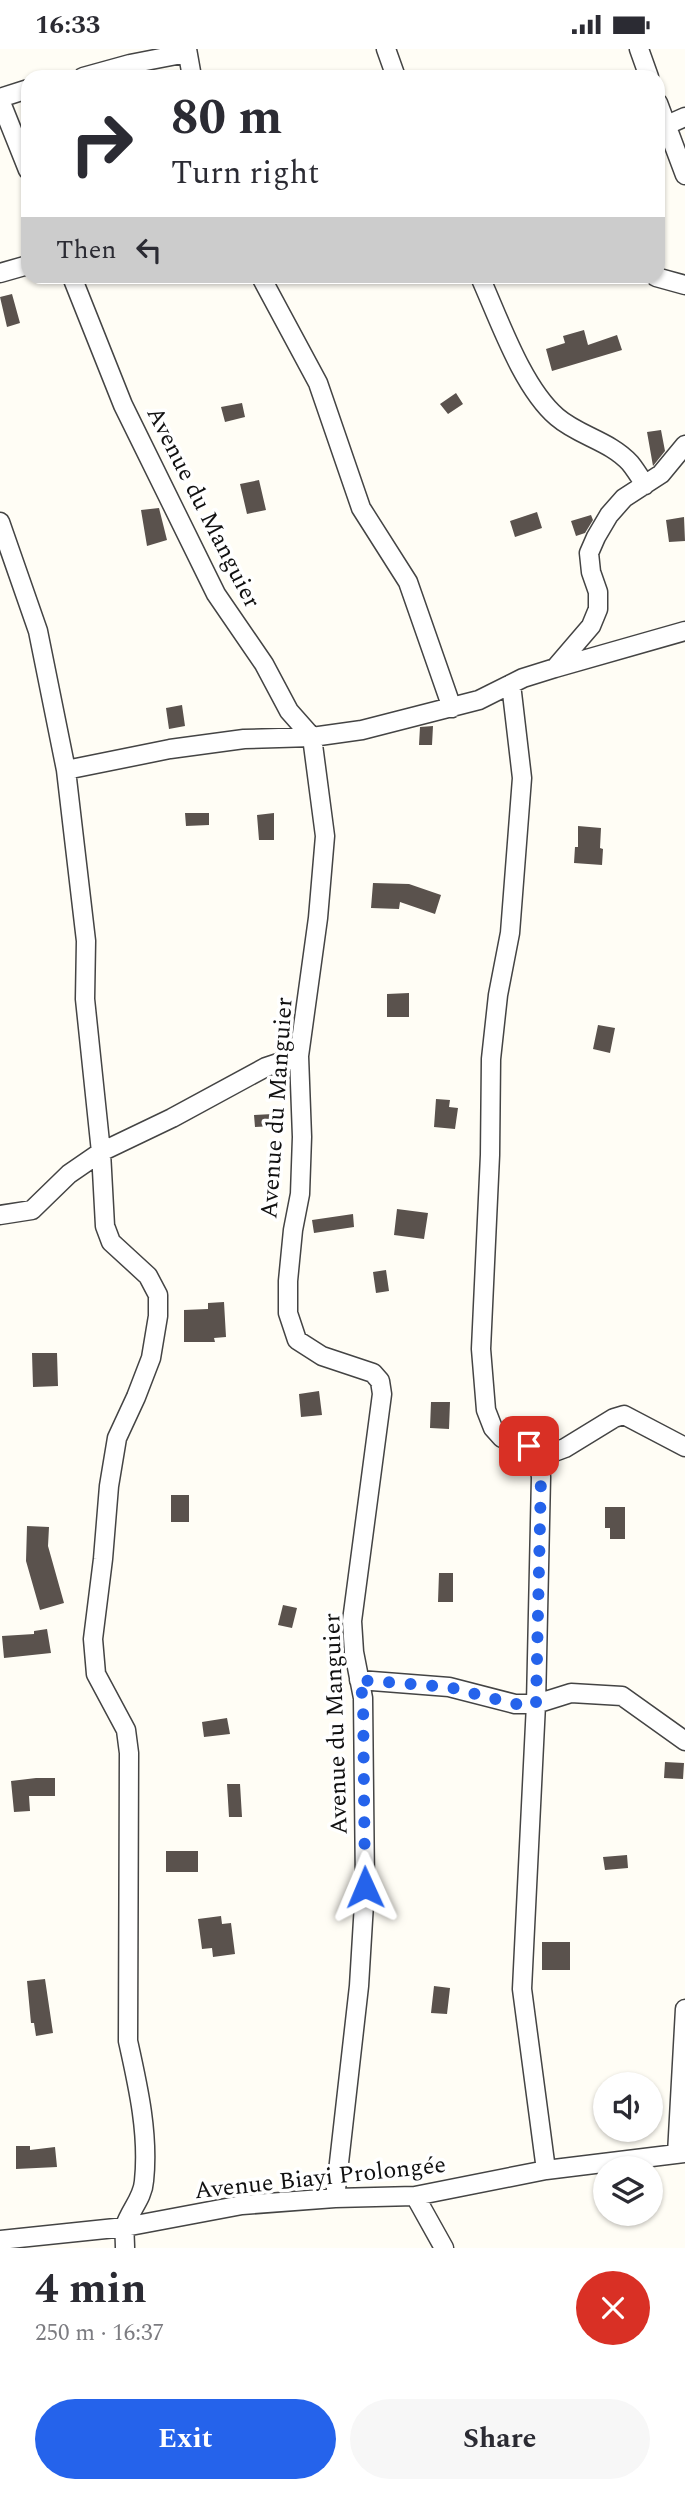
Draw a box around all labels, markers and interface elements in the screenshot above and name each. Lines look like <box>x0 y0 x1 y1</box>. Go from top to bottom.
text: 16:33 <box>35 5 100 45</box>
text: 80 m <box>171 81 282 156</box>
icon: right <box>56 98 147 189</box>
text: Turn right <box>171 149 319 198</box>
text: Then <box>56 230 116 270</box>
icon: left <box>130 231 168 269</box>
street label: Avenue du Manguier <box>137 400 270 614</box>
street label: Avenue du Manguier <box>251 996 303 1220</box>
pin <box>499 1416 559 1476</box>
icon: arrive <box>510 1427 548 1465</box>
street label: Avenue du Manguier <box>314 1612 358 1835</box>
position arrow <box>328 1850 402 1924</box>
map controls <box>593 2072 663 2226</box>
button: sound <box>593 2072 663 2142</box>
street label: Avenue Biayi Prolongée <box>193 2147 448 2209</box>
button: layers <box>593 2156 663 2226</box>
text: 4 min <box>35 2258 147 2321</box>
button: close <box>576 2271 650 2345</box>
text: 250 m · 16:37 <box>35 2316 164 2351</box>
button: Exit <box>35 2399 336 2479</box>
button: Share <box>350 2399 650 2479</box>

